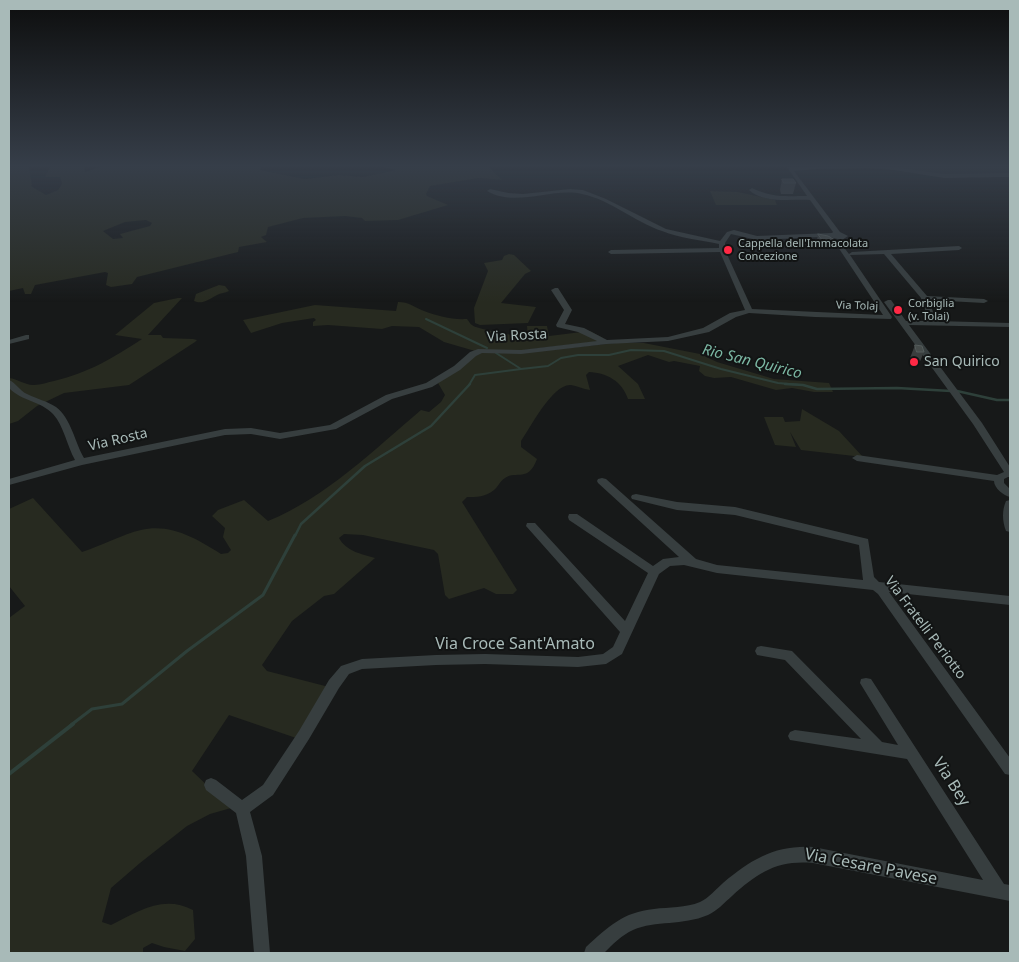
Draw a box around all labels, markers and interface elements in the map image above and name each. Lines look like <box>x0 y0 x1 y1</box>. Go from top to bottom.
place label: Cappella dell'Immacolata Concezione <box>738 237 868 263</box>
marker: Cappella dell'Immacolata Concezione <box>722 244 734 256</box>
place label: Corbiglia (v. Tolai) <box>908 297 954 323</box>
street label: Via Tolaj <box>836 299 878 313</box>
marker: Corbiglia (v. Tolai) <box>892 304 904 316</box>
street label: Via Rosta <box>486 326 548 346</box>
water label: Rio San Quirico <box>700 341 804 383</box>
place label: San Quirico <box>924 354 1000 370</box>
marker: San Quirico <box>908 356 920 368</box>
street label: Via Rosta <box>87 425 149 455</box>
street label: Via Fratelli Periotto <box>881 573 969 683</box>
street label: Via Croce Sant'Amato <box>435 634 595 654</box>
street label: Via Bey <box>928 754 974 810</box>
street label: Via Cesare Pavese <box>803 845 939 889</box>

